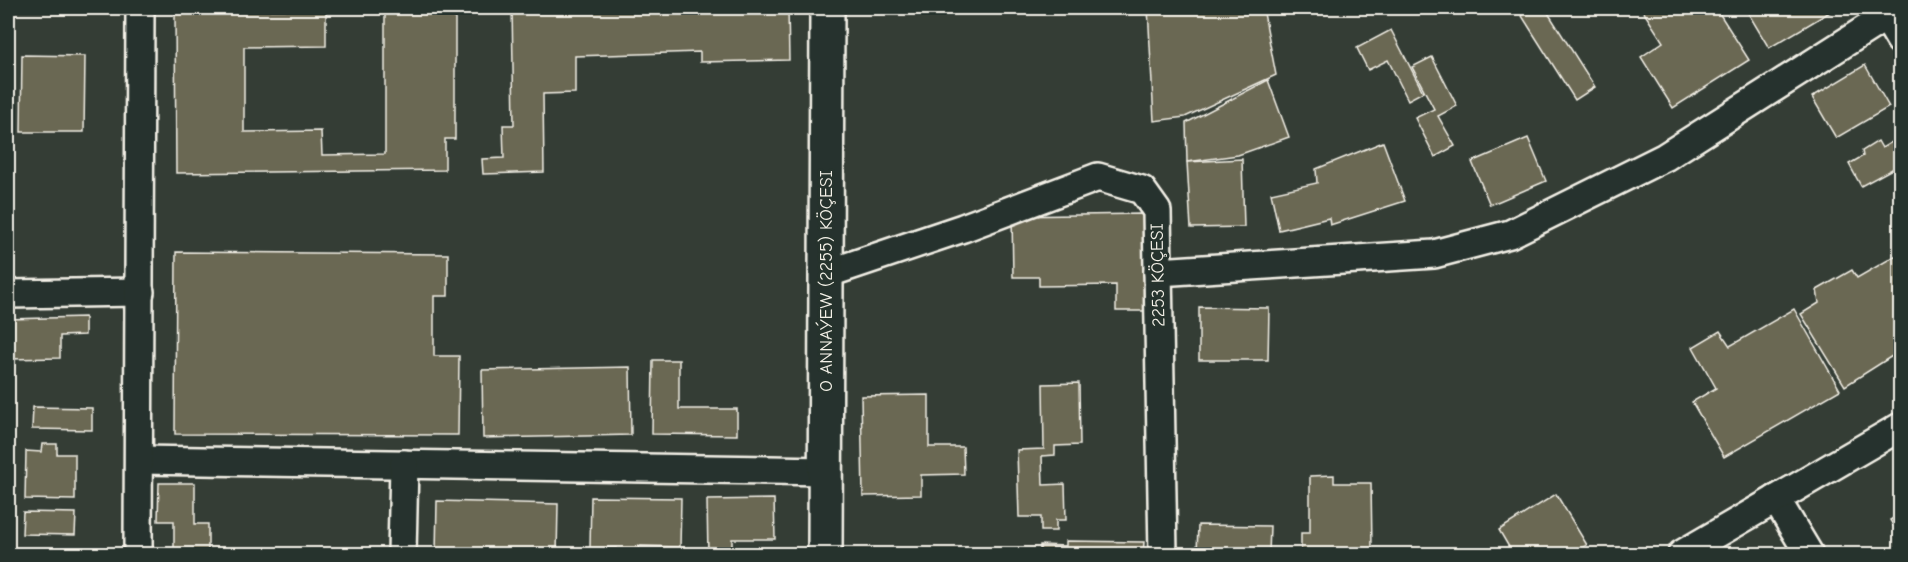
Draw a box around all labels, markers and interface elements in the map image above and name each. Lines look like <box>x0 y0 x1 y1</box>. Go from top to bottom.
street label: O ANNAÝEW (2255) KÖÇESI <box>815 170 837 392</box>
street label: 2253 KÖÇESI <box>1147 223 1169 327</box>

